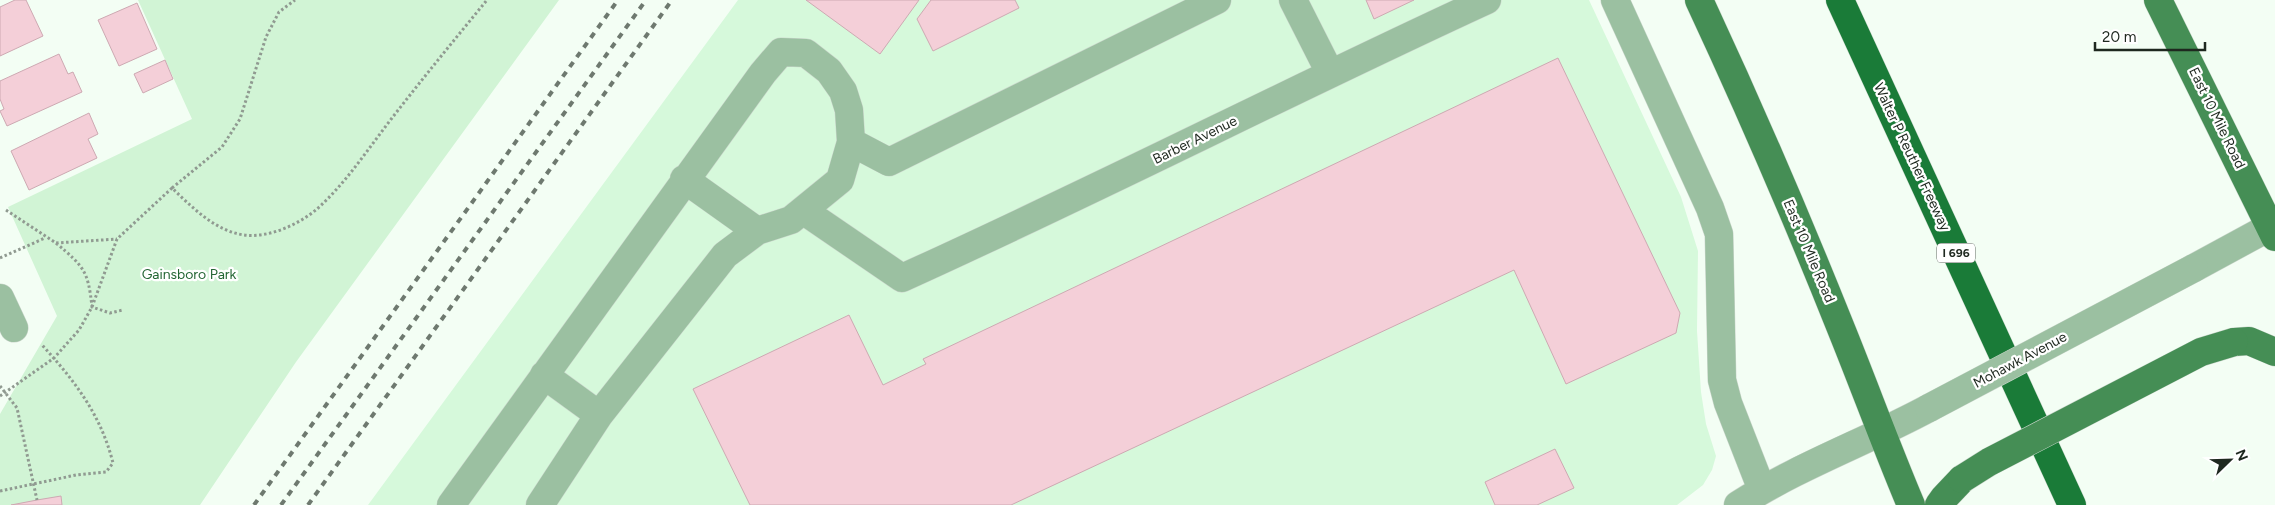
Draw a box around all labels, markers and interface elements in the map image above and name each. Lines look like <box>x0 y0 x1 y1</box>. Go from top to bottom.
scale bar <box>2095 20 2205 52</box>
text: 20 m <box>2102 28 2136 46</box>
street label: East 10 Mile Road <box>2185 65 2249 171</box>
street label: Walter P Reuther Freeway <box>1870 80 1954 234</box>
street label: Barber Avenue <box>1150 112 1240 168</box>
street label: East 10 Mile Road <box>1780 197 1838 305</box>
road number: I 696 <box>1937 244 1975 262</box>
park label: Gainsboro Park <box>142 266 237 283</box>
street label: Mohawk Avenue <box>1970 328 2070 392</box>
north arrow <box>2205 435 2255 485</box>
text: N <box>2232 447 2251 463</box>

